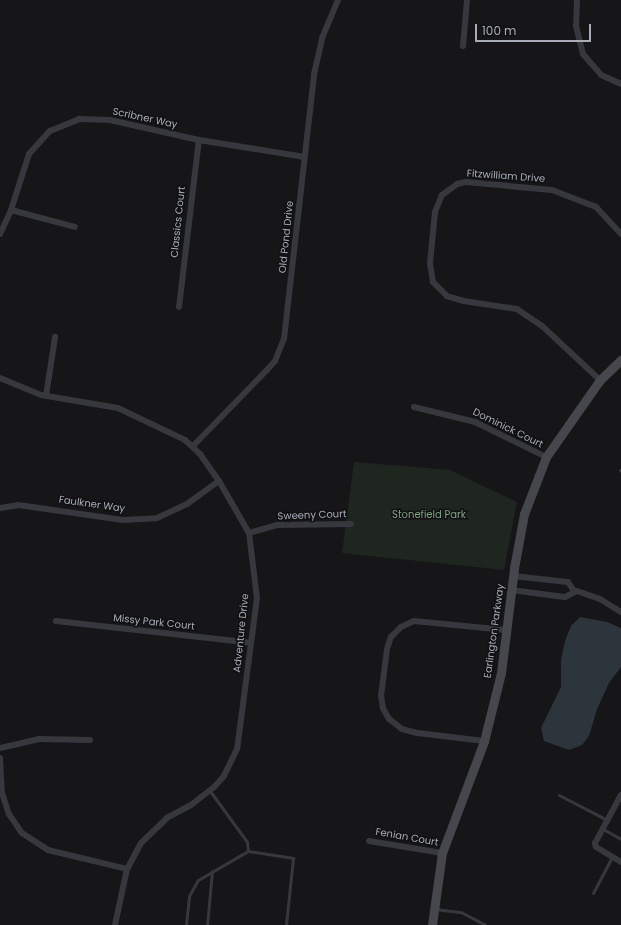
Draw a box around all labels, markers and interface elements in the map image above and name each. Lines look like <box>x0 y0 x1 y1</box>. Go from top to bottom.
scale bar <box>477 16 593 42</box>
text: 100 m <box>482 22 516 39</box>
street label: Scribner Way <box>111 105 179 131</box>
street label: Fitzwilliam Drive <box>466 167 546 185</box>
street label: Classics Court <box>168 186 188 258</box>
street label: Old Pond Drive <box>276 200 296 274</box>
street label: Dominick Court <box>471 406 545 450</box>
street label: Faulkner Way <box>58 493 126 515</box>
street label: Sweeny Court <box>277 508 347 522</box>
park label: Stonefield Park <box>392 509 466 521</box>
street label: Earlington Parkway <box>481 583 507 679</box>
street label: Adventure Drive <box>231 593 251 673</box>
street label: Missy Park Court <box>113 612 195 632</box>
street label: Fenian Court <box>375 826 439 848</box>

